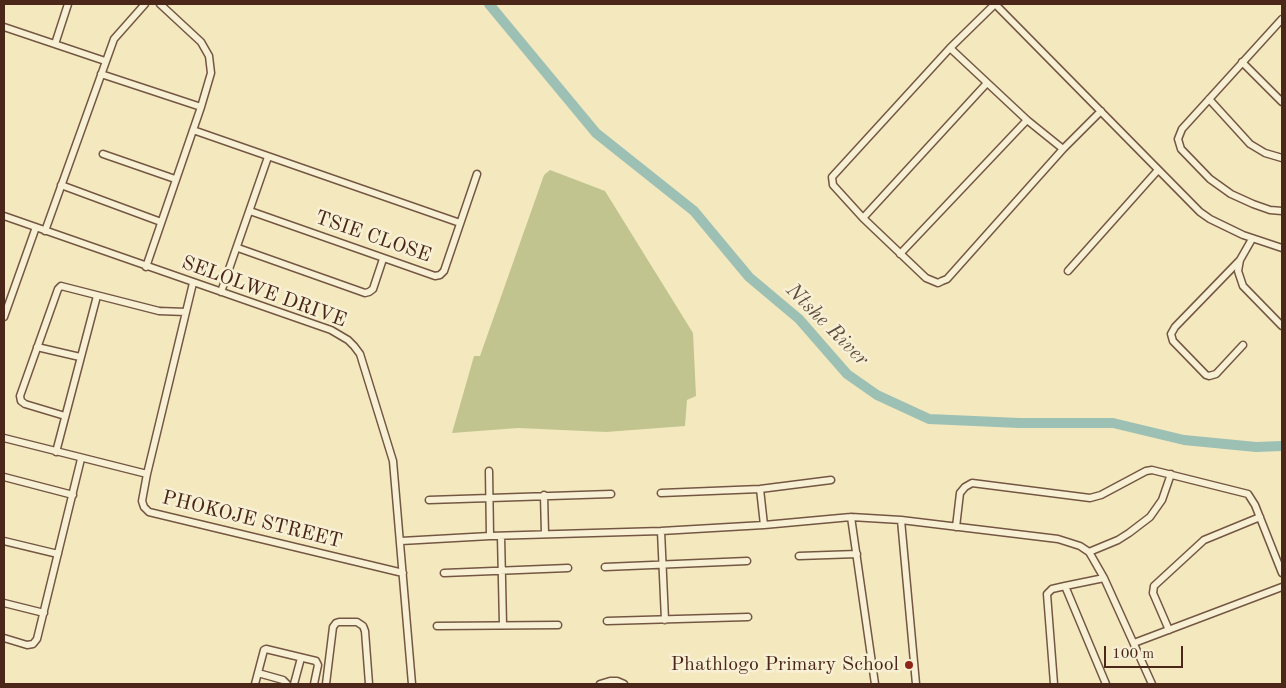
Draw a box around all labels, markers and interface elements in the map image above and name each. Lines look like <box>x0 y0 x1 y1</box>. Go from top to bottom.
street label: TSIE CLOSE <box>312 206 434 268</box>
street label: SELOLWE DRIVE <box>178 251 350 333</box>
water label: Ntshe River <box>780 278 874 372</box>
street label: PHOKOJE STREET <box>159 486 345 554</box>
scale bar <box>1106 636 1185 668</box>
text: 100 m <box>1112 647 1154 662</box>
place label: Phathlogo Primary School <box>671 653 899 677</box>
marker: Phathlogo Primary School <box>903 659 915 671</box>

